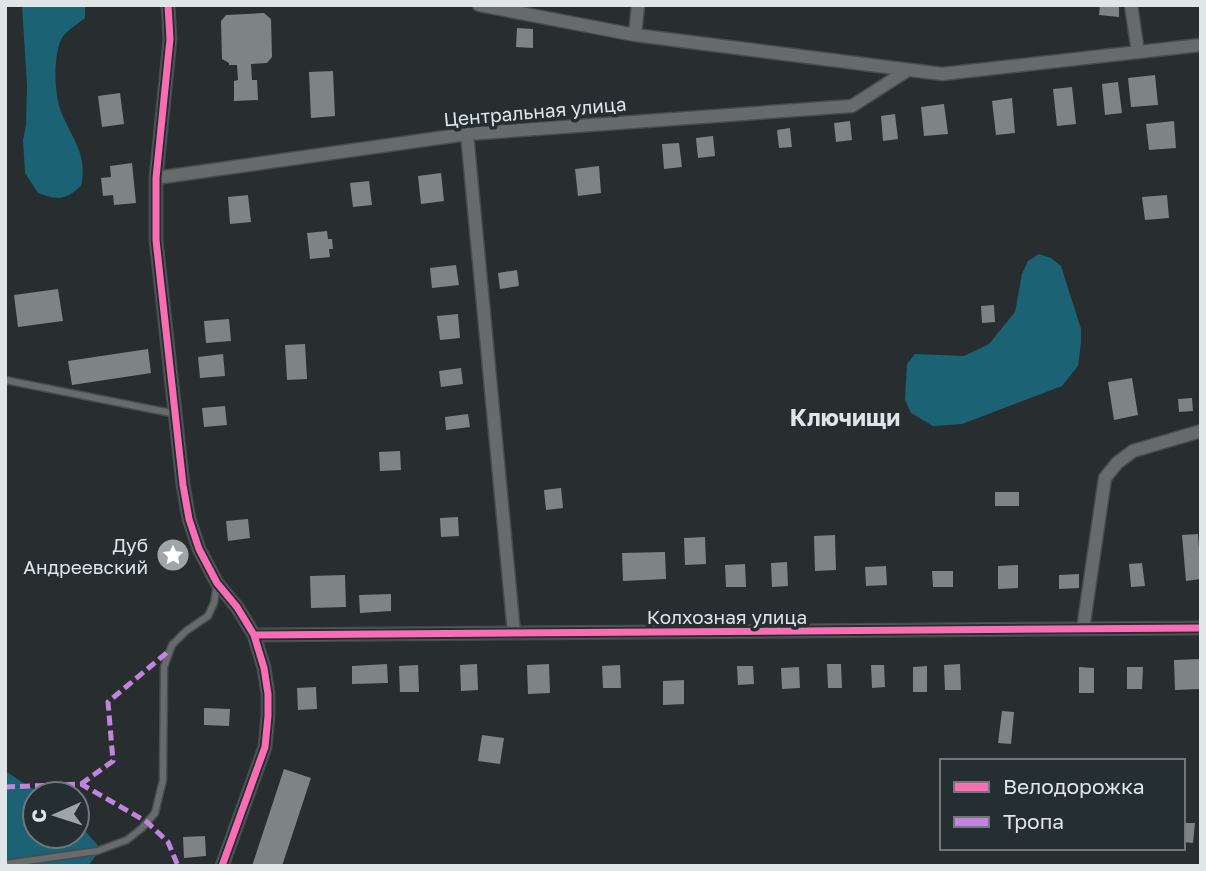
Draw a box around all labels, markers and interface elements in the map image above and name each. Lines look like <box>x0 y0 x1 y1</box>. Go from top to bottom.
street label: Центральная улица <box>443 92 627 130</box>
district label: Ключищи <box>790 403 900 431</box>
place label: Дуб Андреевский <box>23 533 148 578</box>
place icon: Дуб Андреевский <box>154 536 192 574</box>
street label: Колхозная улица <box>647 605 807 628</box>
legend <box>940 759 1185 850</box>
text: Велодорожка <box>1003 773 1145 799</box>
north arrow <box>21 780 91 850</box>
text: Тропа <box>1003 808 1064 834</box>
text: С <box>27 809 50 823</box>

